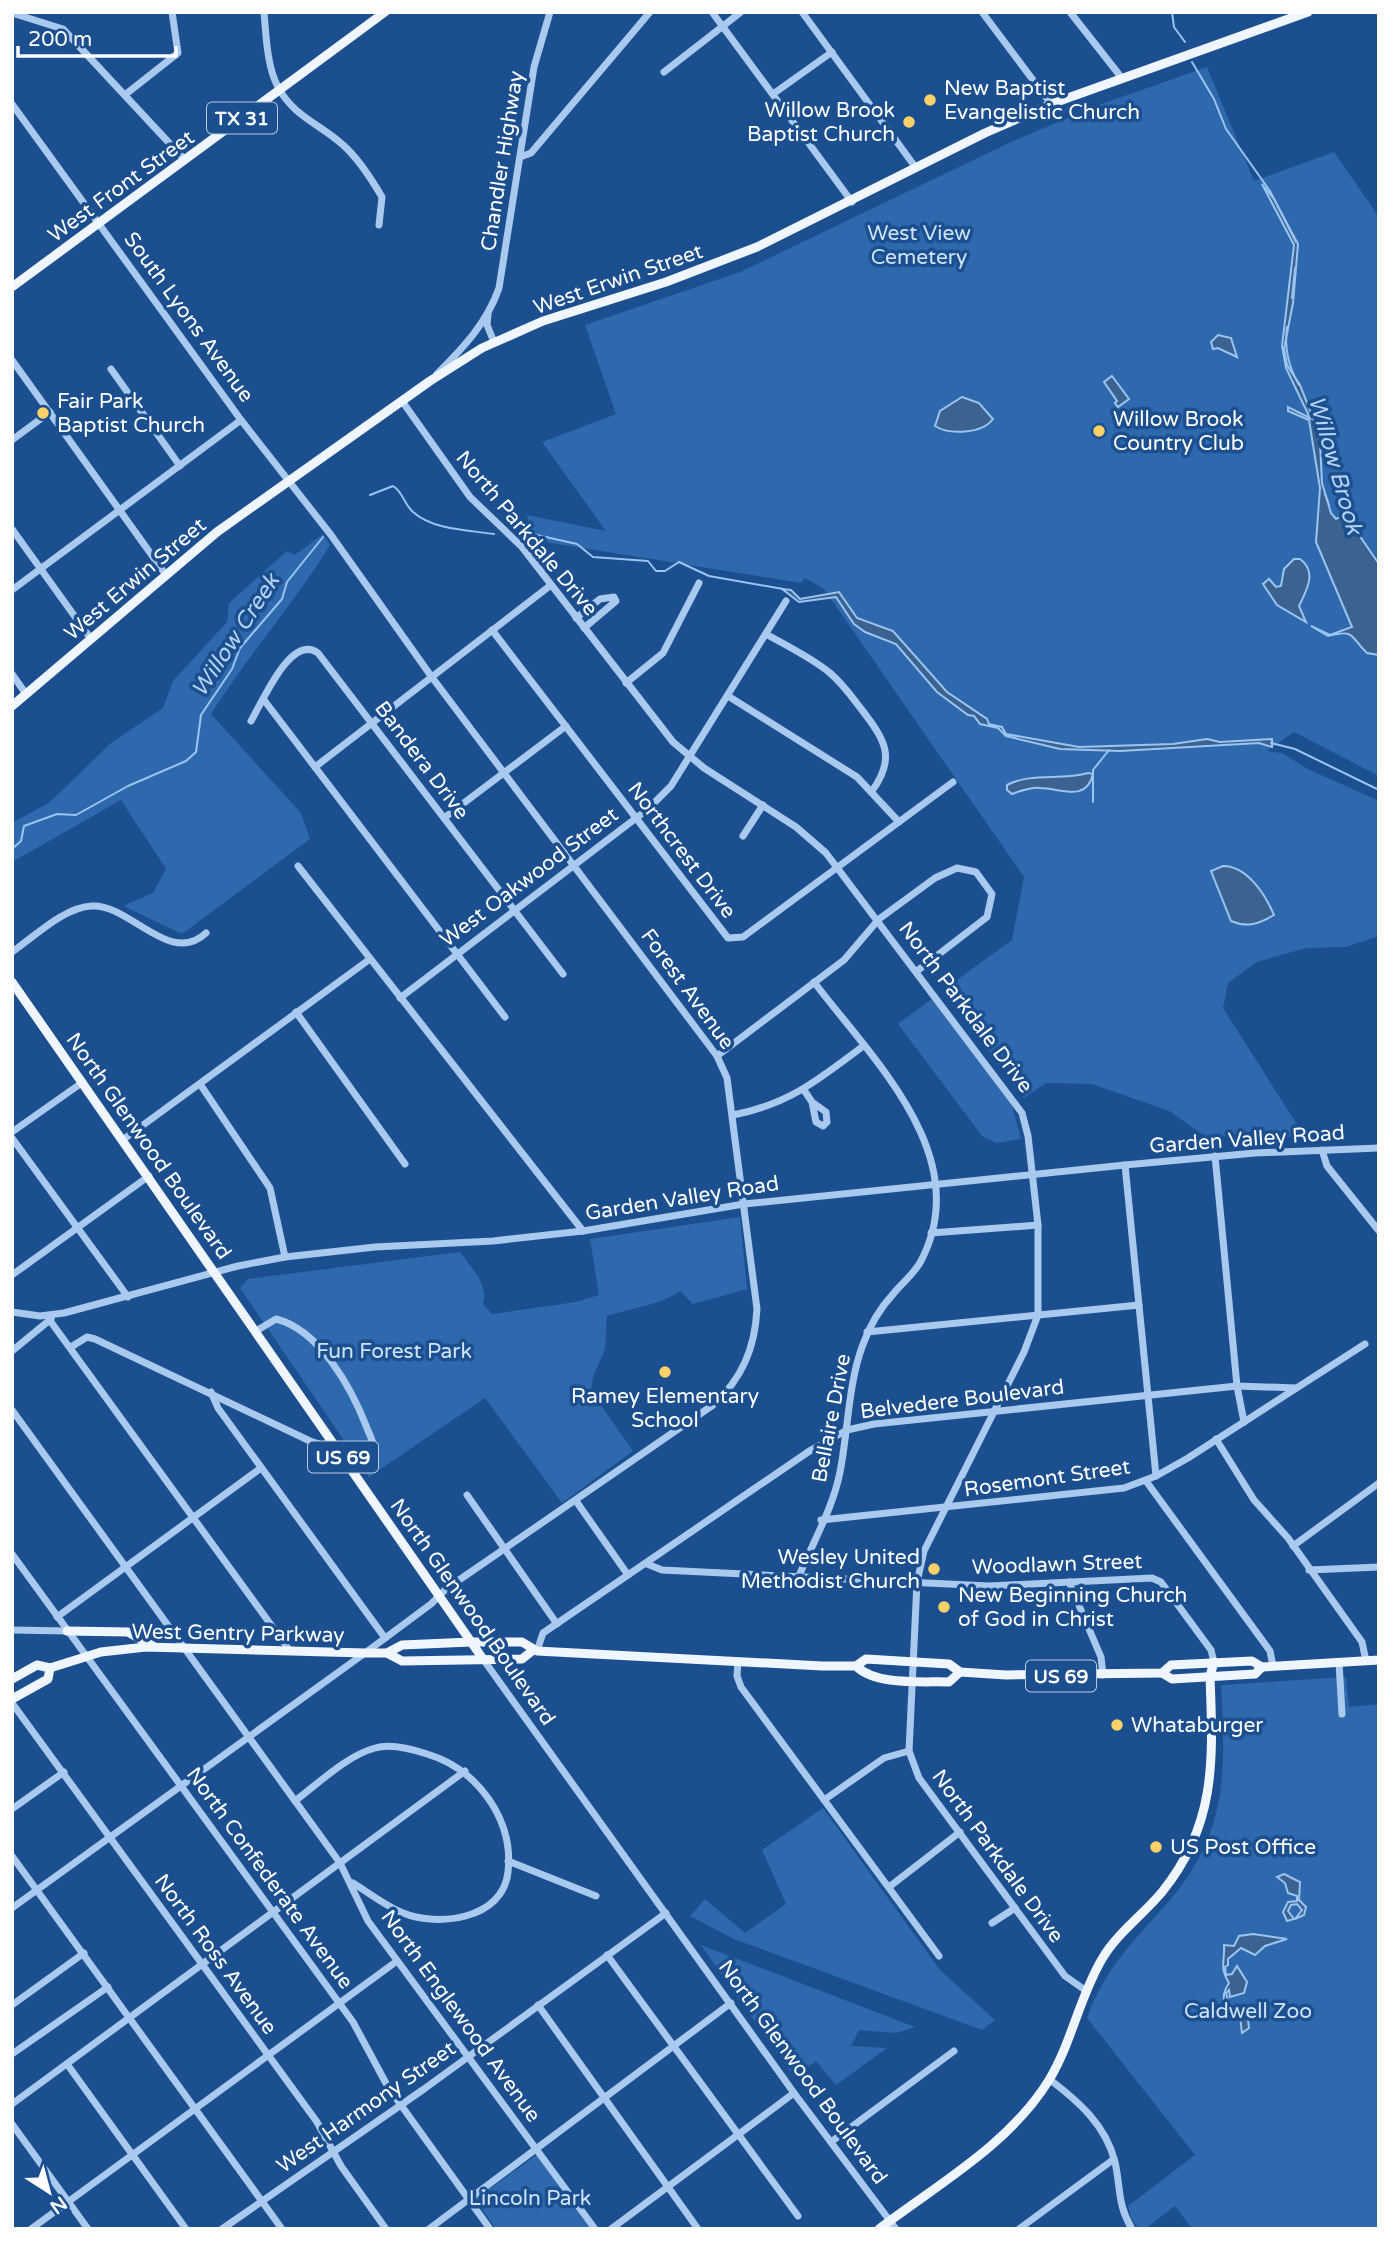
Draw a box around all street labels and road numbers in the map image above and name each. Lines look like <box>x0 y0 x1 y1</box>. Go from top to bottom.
street label: Chandler Highway <box>476 69 529 253</box>
road number: TX 31 <box>207 102 277 134</box>
street label: West Front Street <box>43 125 199 248</box>
street label: South Lyons Avenue <box>118 227 259 407</box>
street label: West Erwin Street <box>530 239 706 320</box>
street label: North Parkdale Drive <box>450 446 603 621</box>
street label: West Erwin Street <box>59 513 211 646</box>
street label: Bandera Drive <box>369 696 474 824</box>
street label: Northcrest Drive <box>622 777 741 923</box>
street label: West Oakwood Street <box>435 802 623 953</box>
street label: North Parkdale Drive <box>893 917 1038 1098</box>
street label: Forest Avenue <box>635 924 740 1055</box>
street label: North Glenwood Boulevard <box>61 1028 236 1264</box>
street label: Garden Valley Road <box>1149 1120 1346 1159</box>
street label: Garden Valley Road <box>583 1171 781 1226</box>
street label: Bellaire Drive <box>807 1351 856 1485</box>
street label: Belvedere Boulevard <box>859 1375 1066 1424</box>
road number: US 69 <box>308 1442 378 1472</box>
street label: Rosemont Street <box>962 1454 1132 1503</box>
street label: North Glenwood Boulevard <box>385 1494 560 1730</box>
street label: Woodlawn Street <box>971 1549 1143 1580</box>
street label: West Gentry Parkway <box>131 1619 345 1648</box>
road number: US 69 <box>1026 1660 1096 1692</box>
street label: North Confederate Avenue <box>181 1763 358 1994</box>
street label: North Parkdale Drive <box>926 1765 1069 1948</box>
street label: North Ross Avenue <box>149 1869 282 2039</box>
street label: North Englewood Avenue <box>375 1905 546 2127</box>
street label: North Glenwood Boulevard <box>713 1955 892 2189</box>
street label: West Harmony Street <box>272 2036 461 2179</box>

